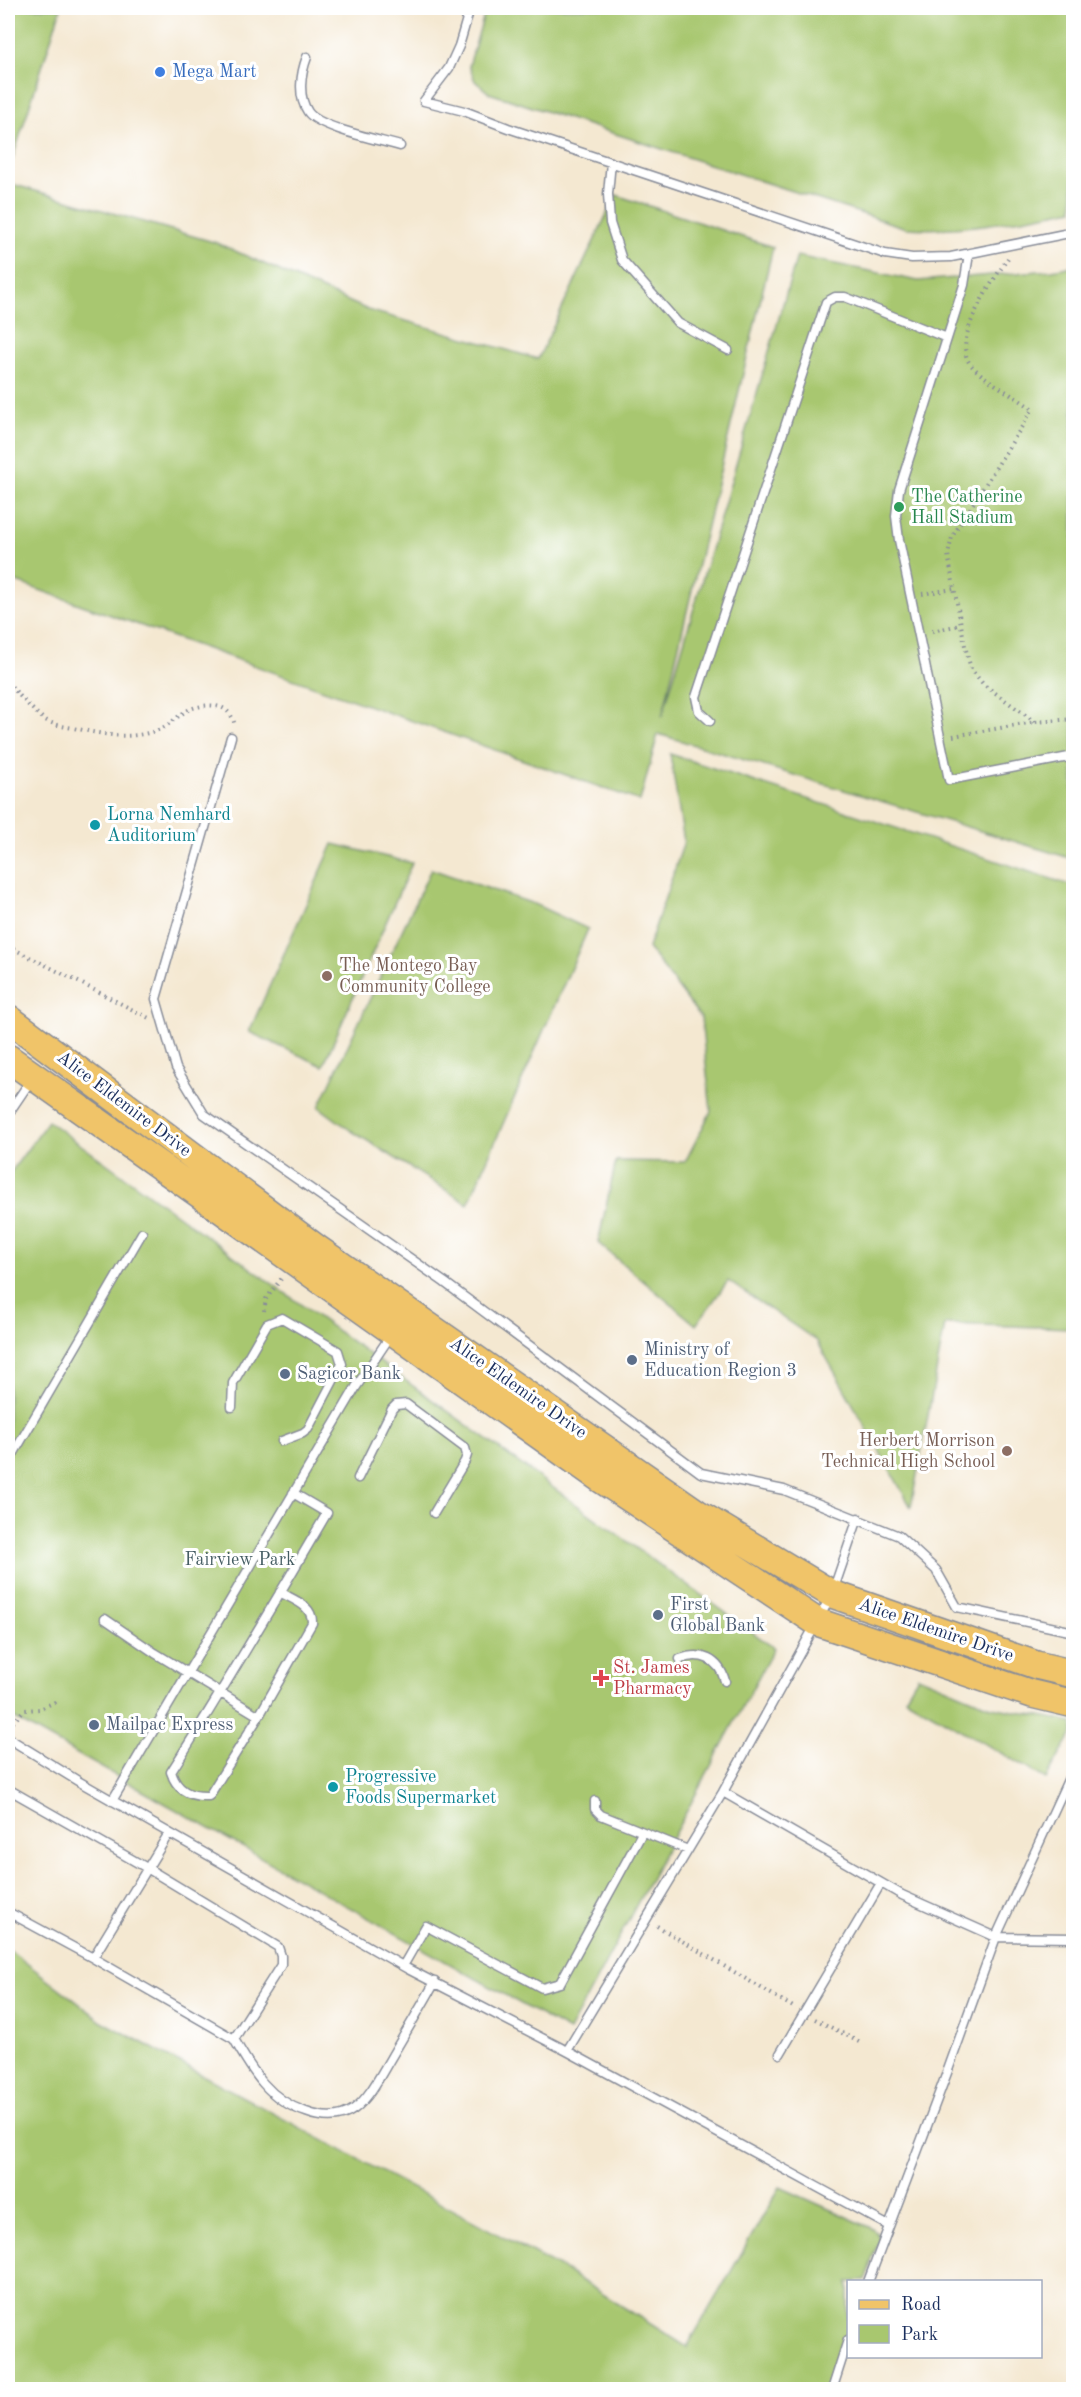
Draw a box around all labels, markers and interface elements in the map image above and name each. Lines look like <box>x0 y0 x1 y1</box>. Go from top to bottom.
place label: Mega Mart <box>172 63 257 81</box>
marker: Mega Mart <box>153 65 167 79</box>
place label: The Catherine Hall Stadium <box>911 488 1023 527</box>
marker: The Catherine Hall Stadium <box>892 500 906 514</box>
place label: Lorna Nemhard Auditorium <box>107 806 231 845</box>
marker: Lorna Nemhard Auditorium <box>88 818 102 832</box>
place label: The Montego Bay Community College <box>339 957 491 996</box>
marker: The Montego Bay Community College <box>320 969 334 983</box>
street label: Alice Eldemire Drive <box>54 1048 194 1160</box>
street label: Alice Eldemire Drive <box>446 1334 590 1442</box>
place label: Ministry of Education Region 3 <box>644 1341 797 1380</box>
marker: Ministry of Education Region 3 <box>625 1353 639 1367</box>
place label: Sagicor Bank <box>297 1365 401 1383</box>
marker: Sagicor Bank <box>278 1367 292 1381</box>
place label: Herbert Morrison Technical High School <box>821 1432 995 1471</box>
marker: Herbert Morrison Technical High School <box>1000 1444 1014 1458</box>
park label: Fairview Park <box>185 1551 295 1569</box>
street label: Alice Eldemire Drive <box>856 1595 1016 1665</box>
place label: First Global Bank <box>670 1596 765 1635</box>
marker: First Global Bank <box>651 1608 665 1622</box>
place label: St. James Pharmacy <box>613 1659 692 1698</box>
marker: St. James Pharmacy <box>594 1671 608 1685</box>
place label: Mailpac Express <box>106 1716 233 1734</box>
marker: Mailpac Express <box>87 1718 101 1732</box>
place label: Progressive Foods Supermarket <box>345 1768 496 1807</box>
marker: Progressive Foods Supermarket <box>326 1780 340 1794</box>
legend <box>847 2280 1042 2358</box>
text: Road <box>901 2296 941 2314</box>
text: Park <box>901 2326 938 2344</box>

